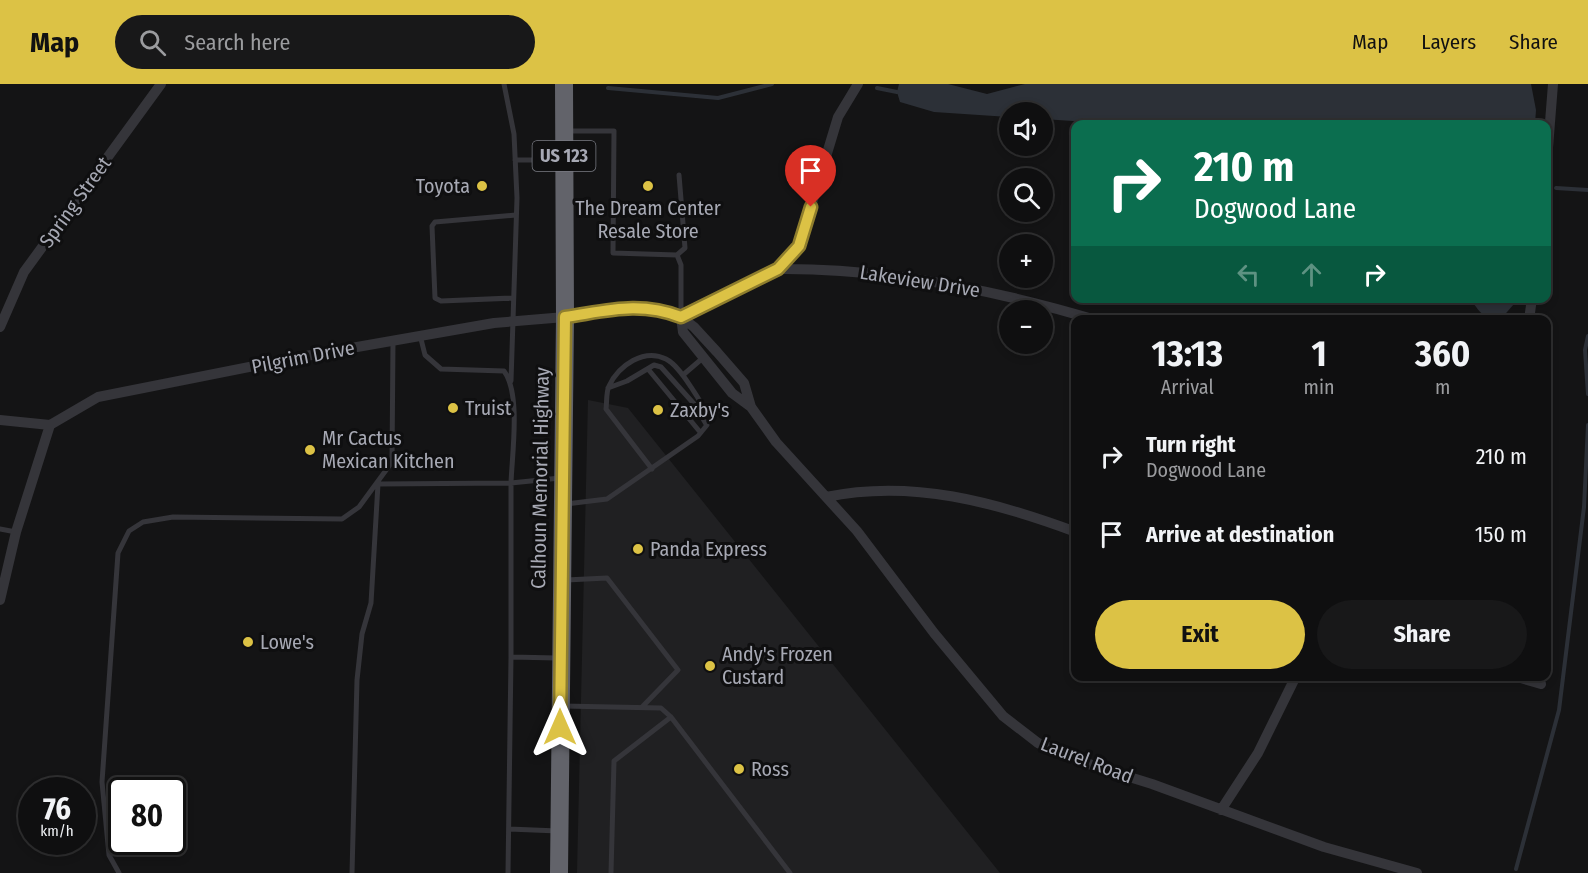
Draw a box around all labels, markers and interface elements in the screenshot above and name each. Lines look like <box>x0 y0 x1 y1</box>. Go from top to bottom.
search box <box>115 15 535 69</box>
text: Map <box>30 26 79 59</box>
icon: search <box>136 26 169 59</box>
text: Search here <box>184 29 290 56</box>
text: Map <box>1352 29 1388 55</box>
text: Layers <box>1421 29 1476 55</box>
text: Share <box>1509 29 1558 55</box>
map controls <box>999 102 1053 354</box>
button: sound <box>999 102 1053 156</box>
road number: US 123 <box>532 141 596 171</box>
text: 210 m <box>1194 142 1294 192</box>
icon: right <box>1095 144 1173 222</box>
pin <box>785 145 836 207</box>
street label: Spring Street <box>34 152 116 252</box>
icon: arrive <box>794 154 827 187</box>
button: search <box>999 168 1053 222</box>
place label: Toyota <box>416 174 470 198</box>
marker: Toyota <box>475 179 489 193</box>
marker: The Dream Center Resale Store <box>641 179 655 193</box>
text: Dogwood Lane <box>1194 193 1356 225</box>
place label: The Dream Center Resale Store <box>575 196 721 243</box>
button: + <box>999 234 1053 288</box>
icon: left <box>1232 258 1265 291</box>
icon: ahead <box>1295 258 1328 291</box>
icon: right <box>1358 258 1391 291</box>
street label: Lakeview Drive <box>858 260 982 302</box>
button: − <box>999 300 1053 354</box>
text: 13:13 <box>1151 332 1223 376</box>
text: 1 <box>1311 332 1327 376</box>
text: 360 <box>1415 332 1470 376</box>
street label: Pilgrim Drive <box>249 335 357 379</box>
street label: Calhoun Memorial Highway <box>526 367 554 589</box>
text: Arrival <box>1161 375 1214 399</box>
text: min <box>1304 375 1334 399</box>
text: m <box>1435 375 1450 399</box>
place label: Truist <box>465 396 512 420</box>
place label: Zaxby's <box>670 398 730 422</box>
marker: Truist <box>446 401 460 415</box>
marker: Zaxby's <box>651 403 665 417</box>
place label: Mr Cactus Mexican Kitchen <box>322 426 455 473</box>
text: Turn right <box>1146 431 1235 458</box>
icon: right <box>1095 440 1128 473</box>
marker: Mr Cactus Mexican Kitchen <box>303 443 317 457</box>
text: 210 m <box>1476 443 1527 470</box>
text: Dogwood Lane <box>1146 458 1266 482</box>
icon: arrive <box>1095 518 1128 551</box>
text: Arrive at destination <box>1146 521 1334 548</box>
text: 150 m <box>1475 521 1527 548</box>
place label: Panda Express <box>650 537 767 561</box>
marker: Panda Express <box>631 542 645 556</box>
button: Exit <box>1095 600 1305 669</box>
button: Share <box>1317 600 1527 669</box>
place label: Lowe's <box>260 630 314 654</box>
marker: Lowe's <box>241 635 255 649</box>
place label: Andy's Frozen Custard <box>722 642 833 689</box>
marker: Andy's Frozen Custard <box>703 659 717 673</box>
position arrow <box>528 695 592 759</box>
street label: Laurel Road <box>1038 731 1136 789</box>
place label: Ross <box>751 757 789 781</box>
marker: Ross <box>732 762 746 776</box>
speed limit sign: 80 <box>108 777 186 855</box>
text: 76 <box>43 791 71 827</box>
text: km/h <box>40 822 74 840</box>

